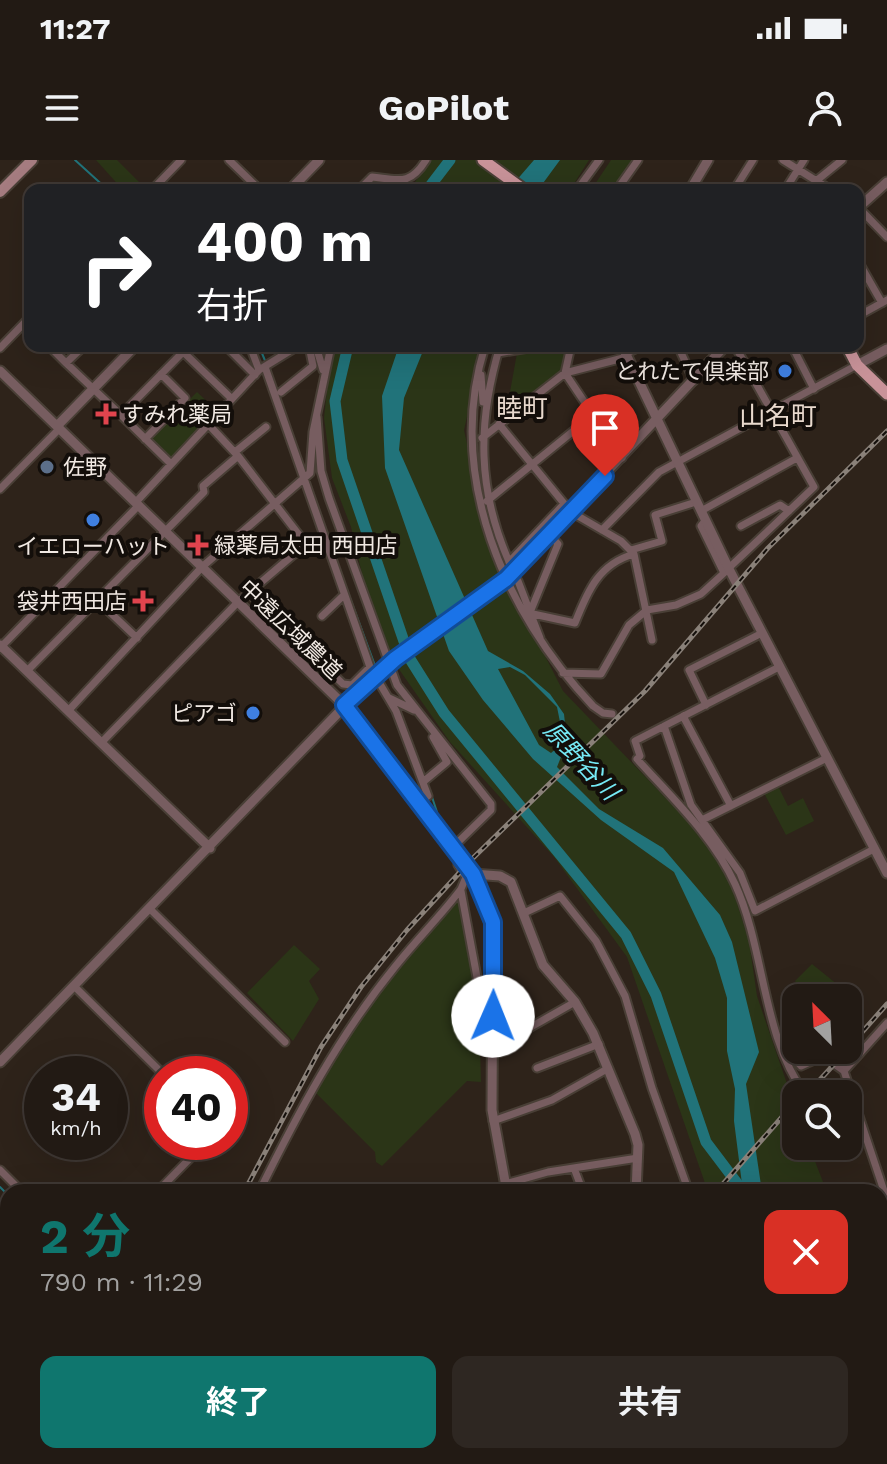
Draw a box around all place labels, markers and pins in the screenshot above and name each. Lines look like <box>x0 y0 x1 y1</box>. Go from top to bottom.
place label: とれたて倶楽部 <box>615 359 769 384</box>
marker: とれたて倶楽部 <box>776 362 794 380</box>
pin <box>571 394 639 476</box>
place label: すみれ薬局 <box>122 402 232 427</box>
marker: すみれ薬局 <box>97 405 115 423</box>
place label: 佐野 <box>63 455 107 480</box>
marker: 佐野 <box>38 458 56 476</box>
marker: イエローハット <box>84 511 102 529</box>
place label: 緑薬局太田 西田店 <box>214 533 398 558</box>
place label: イエローハット <box>16 534 170 559</box>
marker: 緑薬局太田 西田店 <box>189 536 207 554</box>
place label: 袋井西田店 <box>17 589 127 614</box>
marker: 袋井西田店 <box>134 592 152 610</box>
place label: ピアゴ <box>171 701 237 726</box>
marker: ピアゴ <box>244 704 262 722</box>

